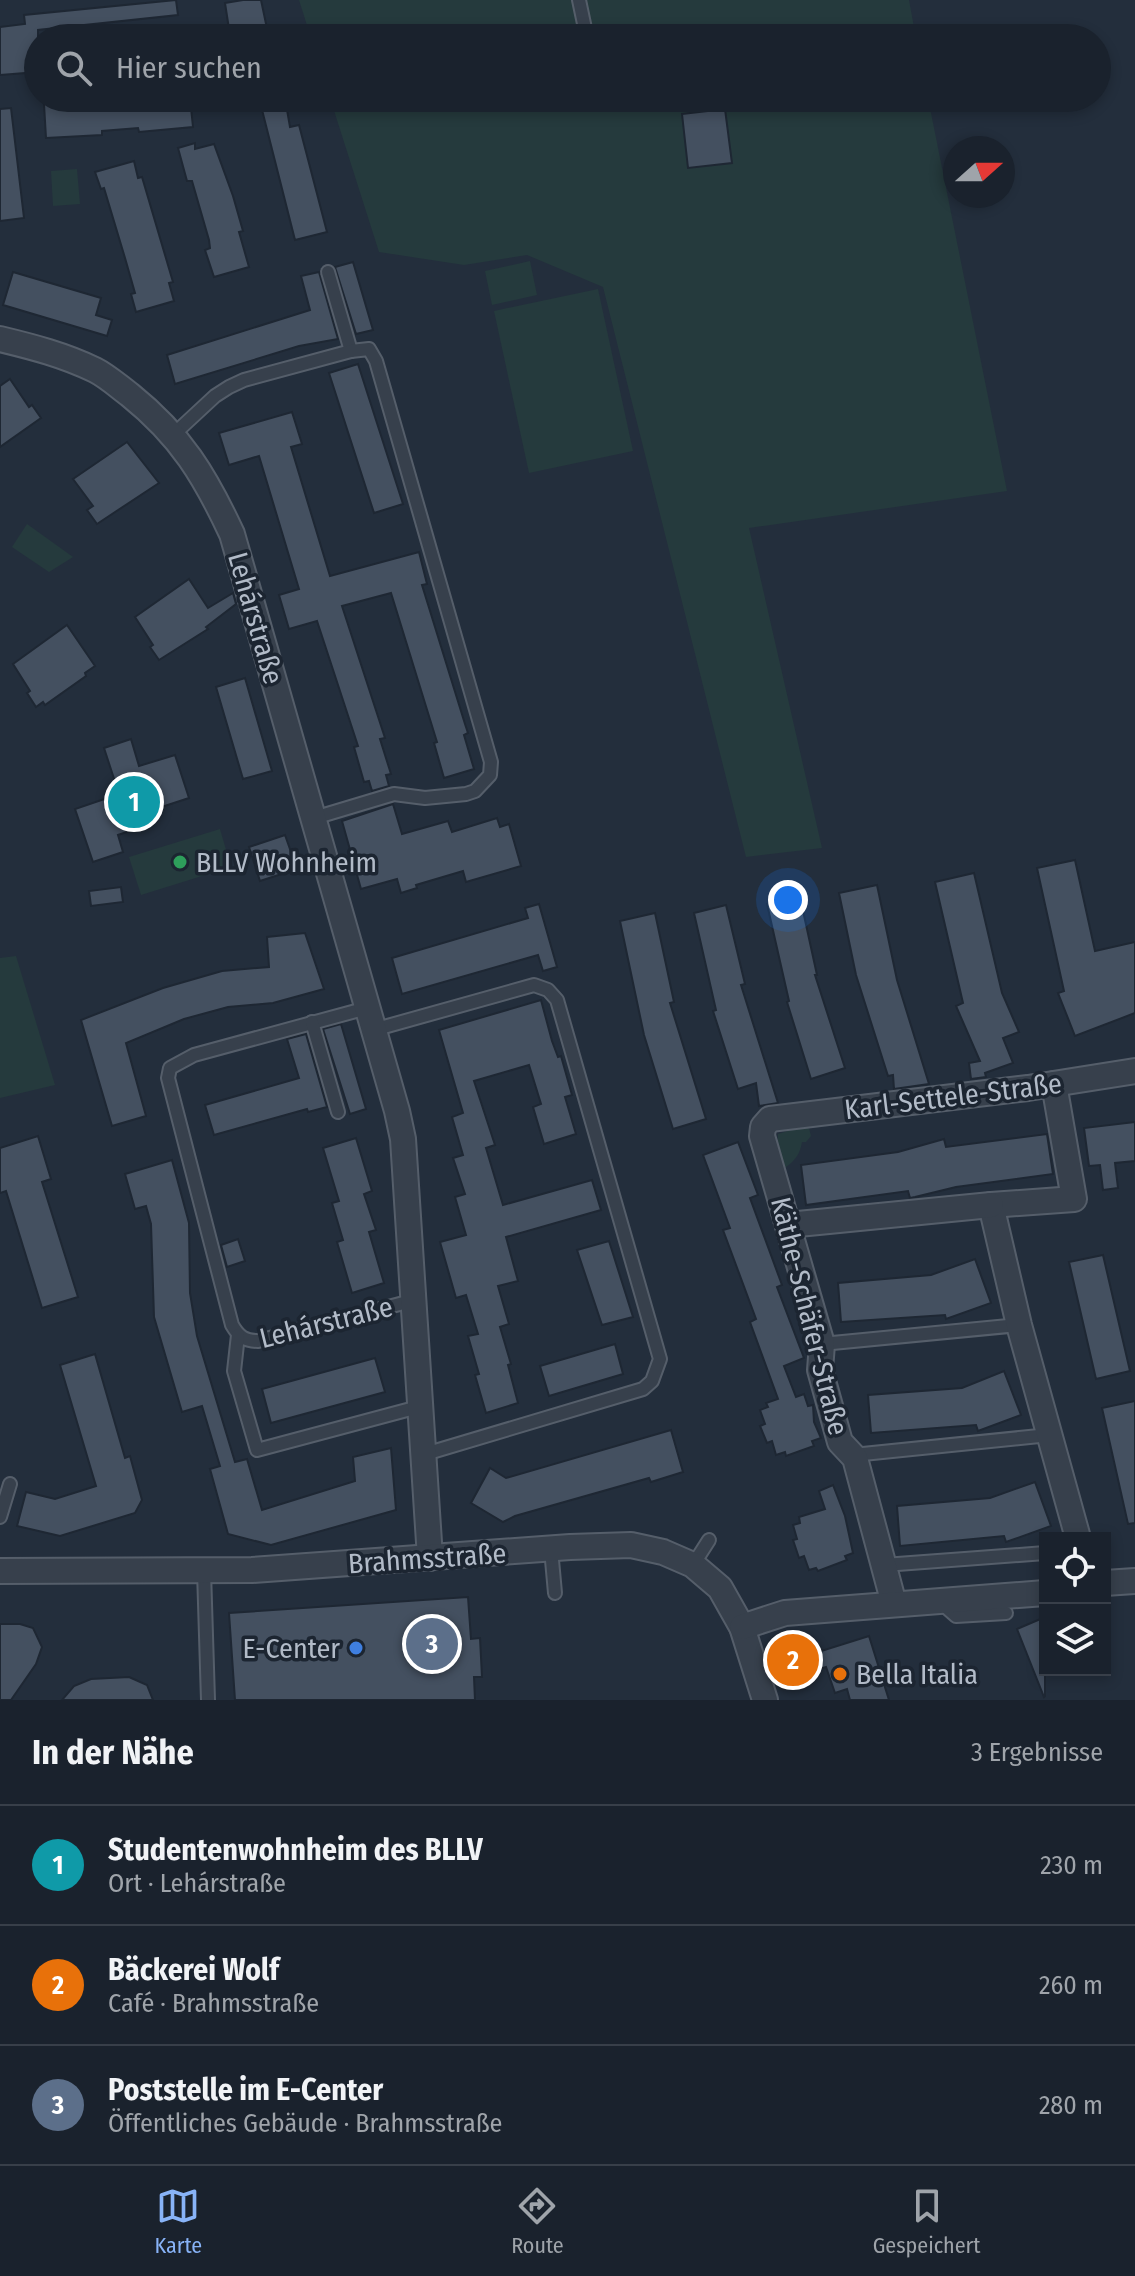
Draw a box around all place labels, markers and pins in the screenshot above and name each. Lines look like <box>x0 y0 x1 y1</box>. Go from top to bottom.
pin: 1 <box>108 772 160 832</box>
place label: BLLV Wohnheim <box>196 846 377 879</box>
marker: BLLV Wohnheim <box>171 853 189 871</box>
pin: 3 <box>406 1614 458 1674</box>
pin: 2 <box>767 1630 819 1690</box>
place label: E-Center <box>243 1632 340 1665</box>
marker: E-Center <box>347 1639 365 1657</box>
place label: Bella Italia <box>856 1658 978 1691</box>
marker: Bella Italia <box>831 1665 849 1683</box>

